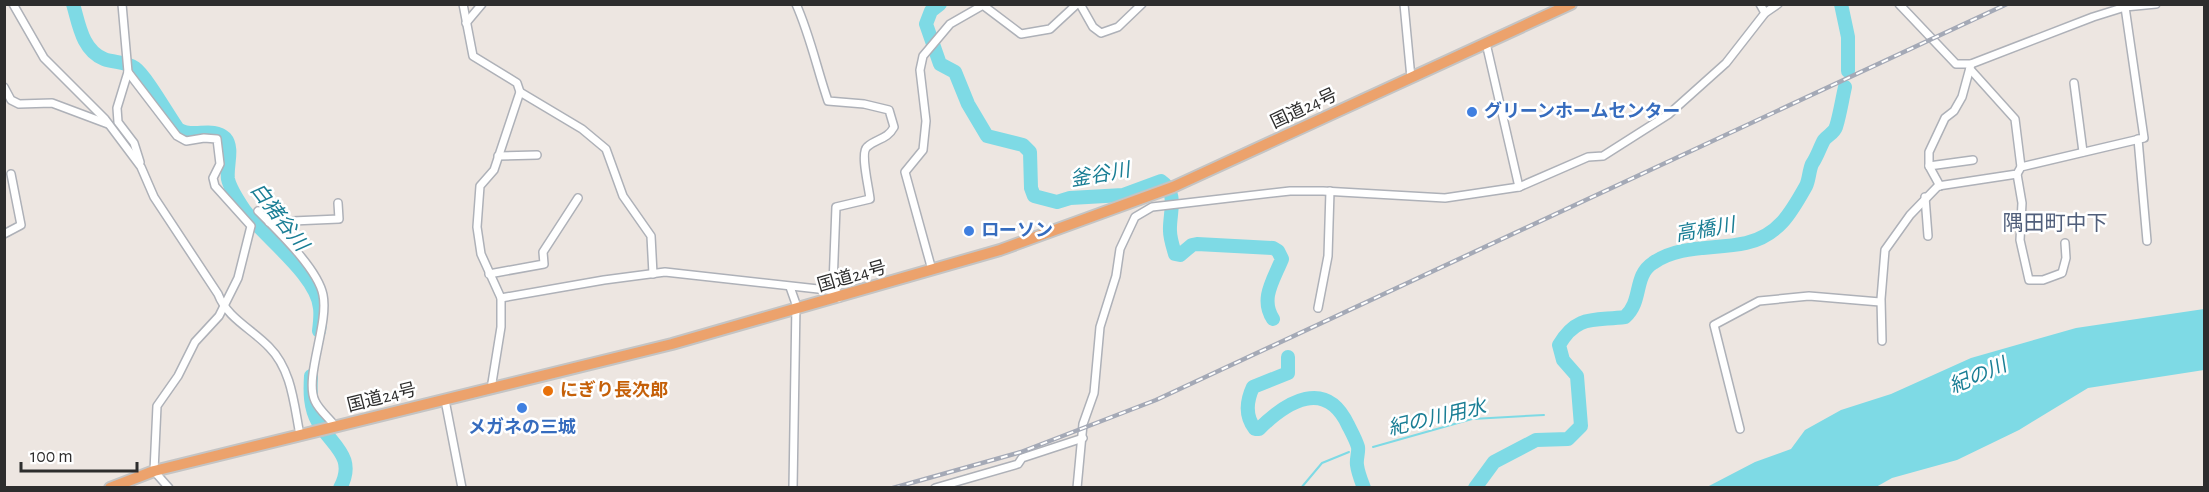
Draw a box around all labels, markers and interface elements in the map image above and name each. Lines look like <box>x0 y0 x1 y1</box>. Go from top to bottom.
street label: 国道24号 <box>1267 84 1340 132</box>
place label: グリーンホームセンター <box>1484 101 1681 121</box>
marker: グリーンホームセンター <box>1465 105 1479 119</box>
water label: 釜谷川 <box>1069 159 1133 190</box>
water label: 白猪谷川 <box>246 179 314 256</box>
district label: 隅田町中下 <box>2003 212 2108 234</box>
water label: 高橋川 <box>1674 214 1738 245</box>
place label: ローソン <box>981 222 1053 240</box>
marker: ローソン <box>962 224 976 238</box>
street label: 国道24号 <box>815 257 889 295</box>
water label: 紀の川 <box>1946 353 2011 397</box>
street label: 国道24号 <box>345 379 419 415</box>
place label: にぎり長次郎 <box>560 380 668 400</box>
marker: にぎり長次郎 <box>541 384 555 398</box>
water label: 紀の川用水 <box>1386 396 1490 439</box>
marker: メガネの三城 <box>515 401 529 415</box>
place label: メガネの三城 <box>468 417 576 437</box>
scale bar <box>21 435 136 473</box>
text: 100 m <box>30 448 73 466</box>

